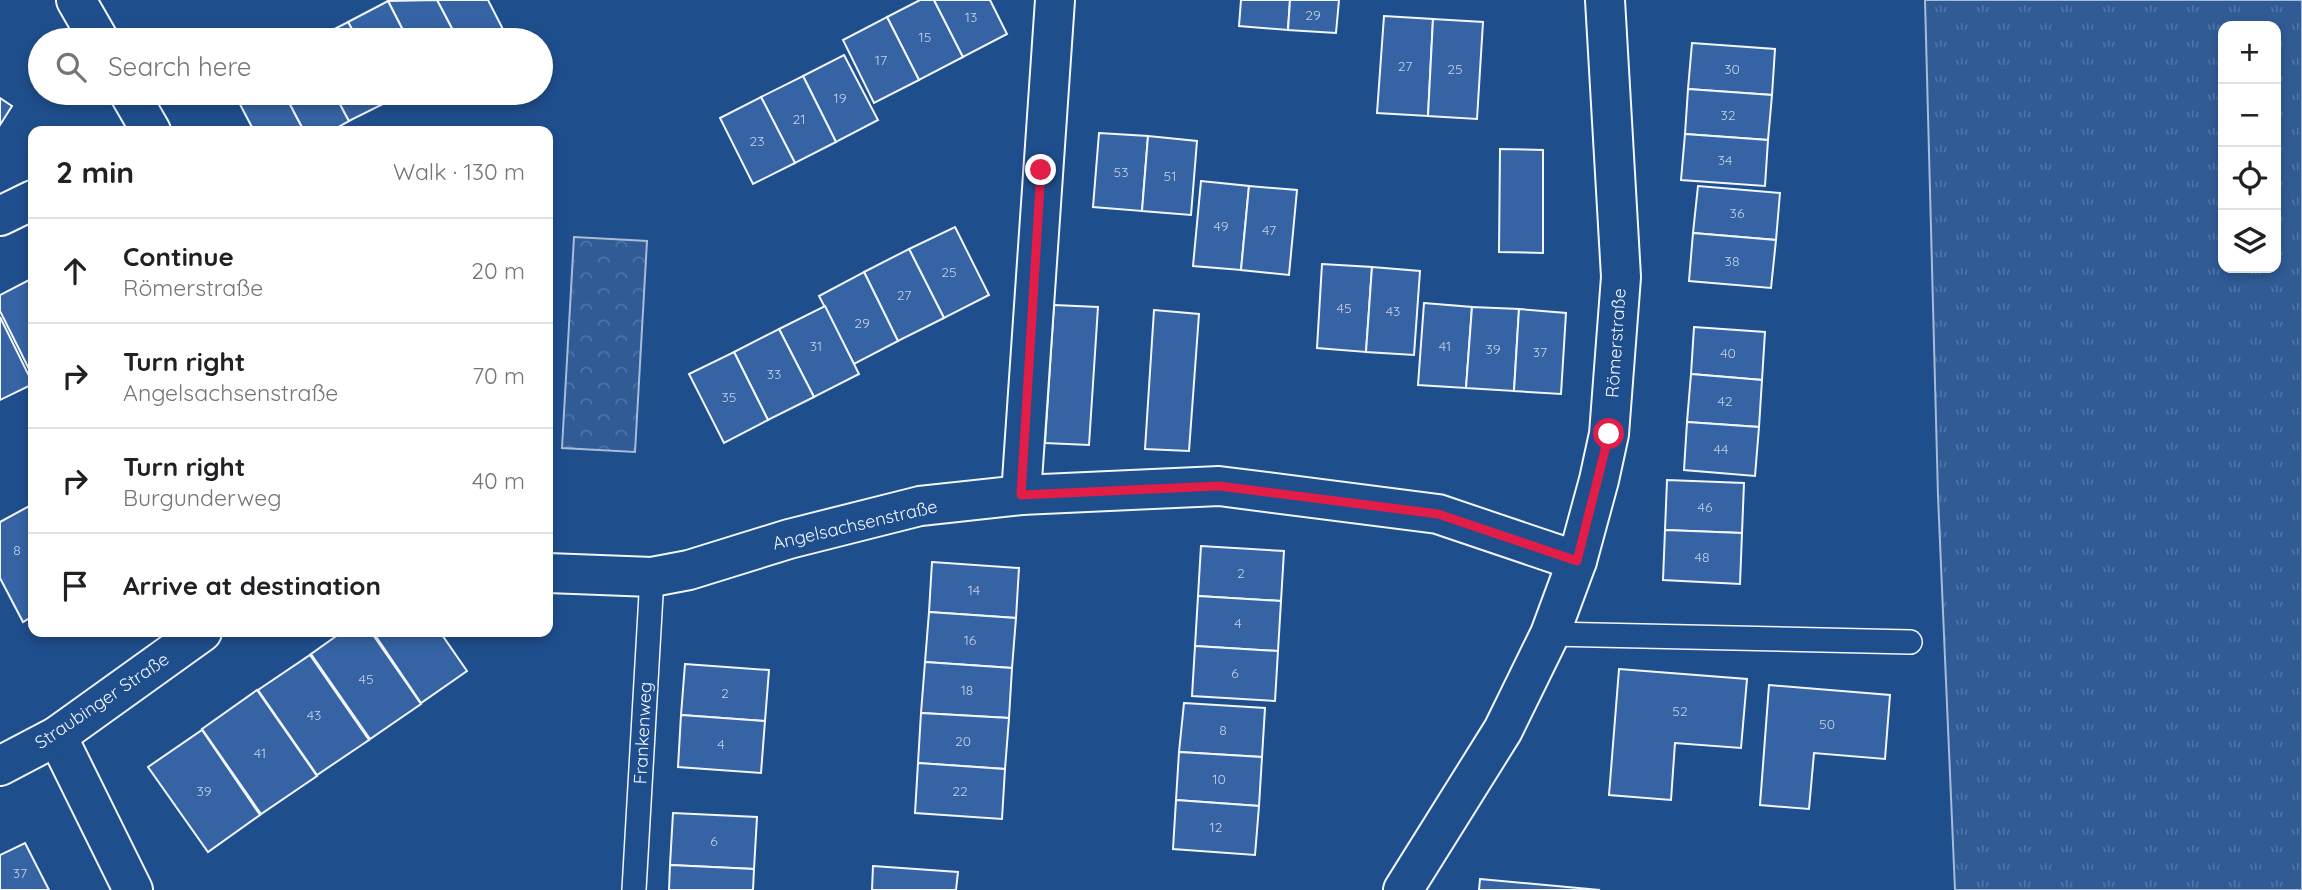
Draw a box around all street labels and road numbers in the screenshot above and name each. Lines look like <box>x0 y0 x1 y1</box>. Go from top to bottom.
street label: Römerstraße <box>1600 287 1631 398</box>
street label: Angelsachsenstraße <box>770 494 940 555</box>
street label: Straubinger Straße <box>30 647 173 754</box>
street label: Frankenweg <box>628 681 657 785</box>

